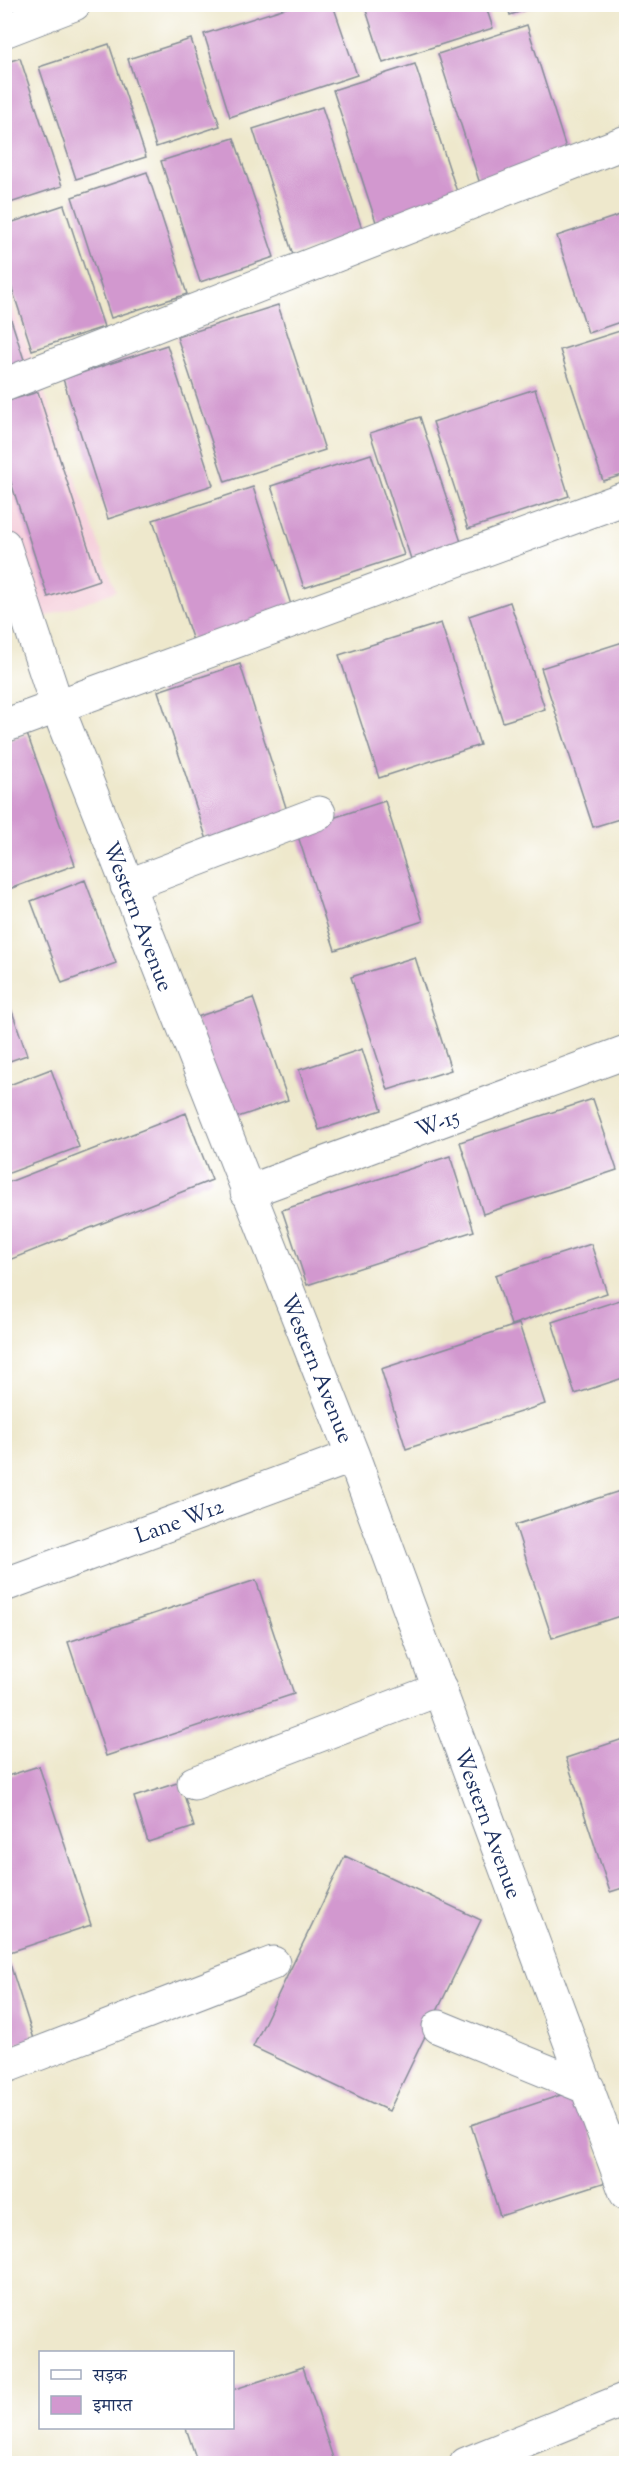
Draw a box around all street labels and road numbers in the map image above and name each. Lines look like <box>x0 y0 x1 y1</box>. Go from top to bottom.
street label: Western Avenue <box>93 837 180 997</box>
street label: W-15 <box>412 1102 465 1147</box>
street label: Western Avenue <box>271 1290 360 1449</box>
street label: Lane W12 <box>131 1492 229 1554</box>
street label: Western Avenue <box>444 1744 528 1904</box>

